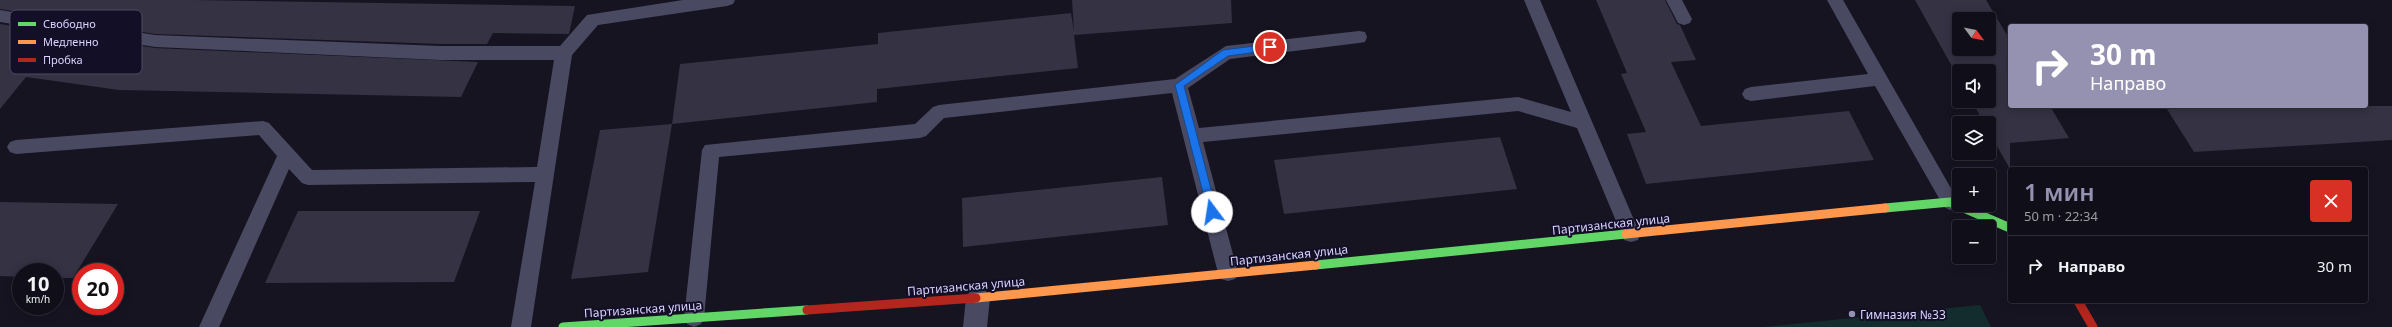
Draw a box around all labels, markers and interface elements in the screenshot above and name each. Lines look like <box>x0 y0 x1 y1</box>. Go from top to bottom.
legend <box>10 10 142 74</box>
north arrow <box>1952 12 1996 56</box>
map controls <box>1952 12 1996 264</box>
text: Свободно <box>43 16 96 31</box>
pin <box>1253 30 1287 64</box>
text: Медленно <box>43 34 98 49</box>
text: 30 m <box>2090 35 2157 73</box>
icon: arrive <box>1259 36 1281 58</box>
icon: right <box>2024 40 2076 92</box>
text: Пробка <box>43 52 83 67</box>
button: sound <box>1952 64 1996 108</box>
text: Направо <box>2090 71 2166 95</box>
button: layers <box>1952 116 1996 160</box>
button: + <box>1952 168 1996 212</box>
text: 1 мин <box>2024 175 2095 208</box>
button: close <box>2310 180 2352 222</box>
position arrow <box>1191 191 1233 233</box>
text: 50 m · 22:34 <box>2024 207 2098 225</box>
street label: Партизанская улица <box>1551 209 1671 239</box>
button: − <box>1952 220 1996 264</box>
street label: Партизанская улица <box>1229 240 1349 270</box>
icon: right <box>2024 255 2046 277</box>
text: Направо <box>2058 256 2125 276</box>
text: 30 m <box>2317 256 2352 276</box>
speed limit sign: 20 <box>72 263 124 315</box>
text: 10 <box>27 270 49 297</box>
street label: Партизанская улица <box>906 272 1026 300</box>
text: km/h <box>26 292 50 306</box>
street label: Партизанская улица <box>583 296 703 322</box>
place label: Гимназия №33 <box>1860 306 1946 323</box>
marker: Гимназия №33 <box>1847 309 1857 319</box>

